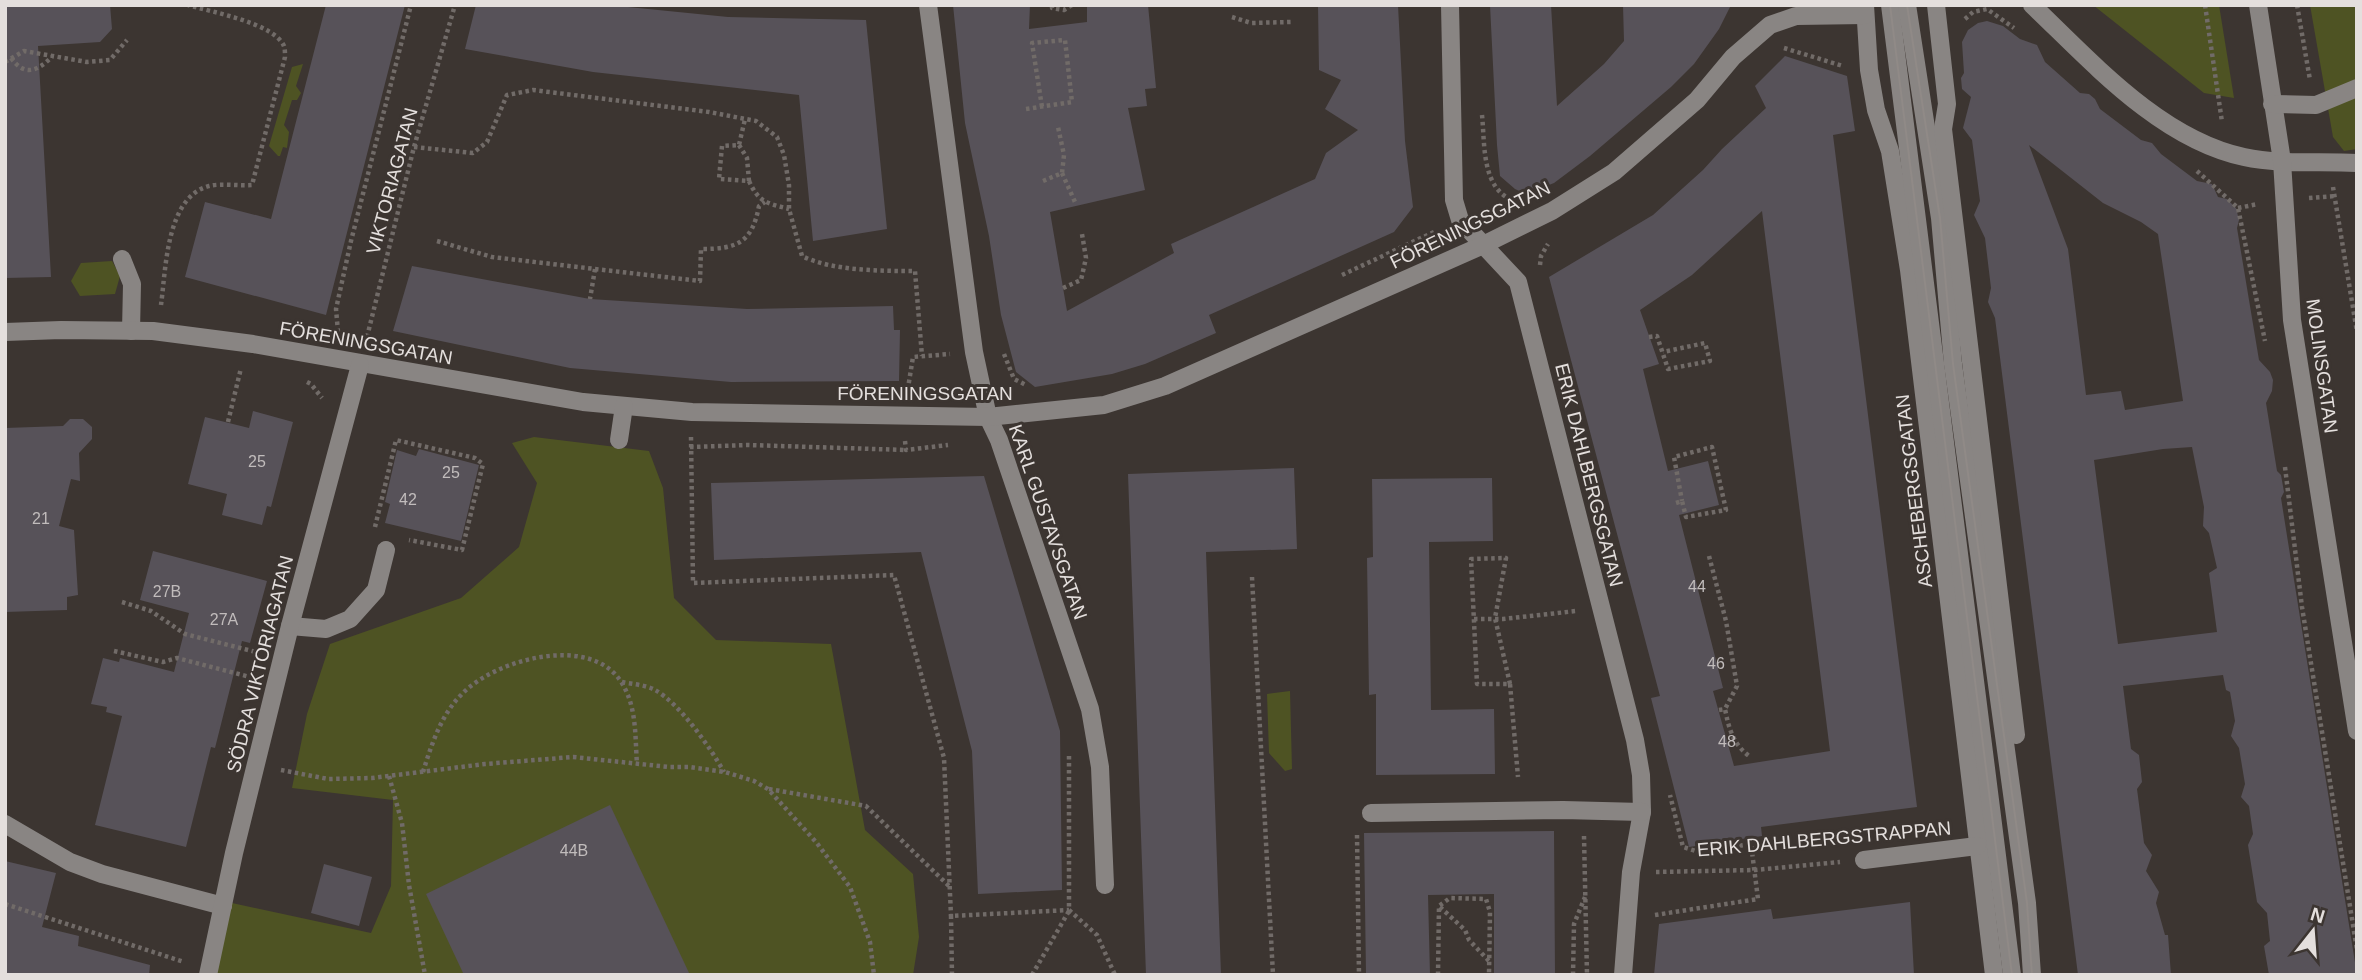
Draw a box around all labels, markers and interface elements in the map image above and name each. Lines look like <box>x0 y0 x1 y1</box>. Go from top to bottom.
street label: VIKTORIAGATAN <box>362 105 422 257</box>
street label: FÖRENINGSGATAN <box>1386 177 1554 273</box>
street label: MOLINSGATAN <box>2302 297 2342 435</box>
street label: FÖRENINGSGATAN <box>278 317 454 369</box>
street label: ERIK DAHLBERGSGATAN <box>1551 361 1627 589</box>
street label: FÖRENINGSGATAN <box>837 383 1013 404</box>
street label: ASCHEBERGSGATAN <box>1892 393 1936 589</box>
street label: KARL GUSTAVSGATAN <box>1005 422 1091 622</box>
house number: 25 <box>248 453 266 470</box>
house number: 25 <box>442 464 460 481</box>
house number: 42 <box>399 491 417 508</box>
house number: 21 <box>32 510 50 527</box>
street label: SÖDRA VIKTORIAGATAN <box>223 553 297 775</box>
house number: 44 <box>1688 578 1706 595</box>
house number: 27B <box>153 583 181 600</box>
house number: 27A <box>210 611 239 628</box>
house number: 46 <box>1707 655 1725 672</box>
house number: 48 <box>1718 733 1736 750</box>
street label: ERIK DAHLBERGSTRAPPAN <box>1696 817 1952 861</box>
house number: 44B <box>560 842 588 859</box>
north arrow <box>2278 896 2348 966</box>
text: N <box>2308 903 2327 927</box>

